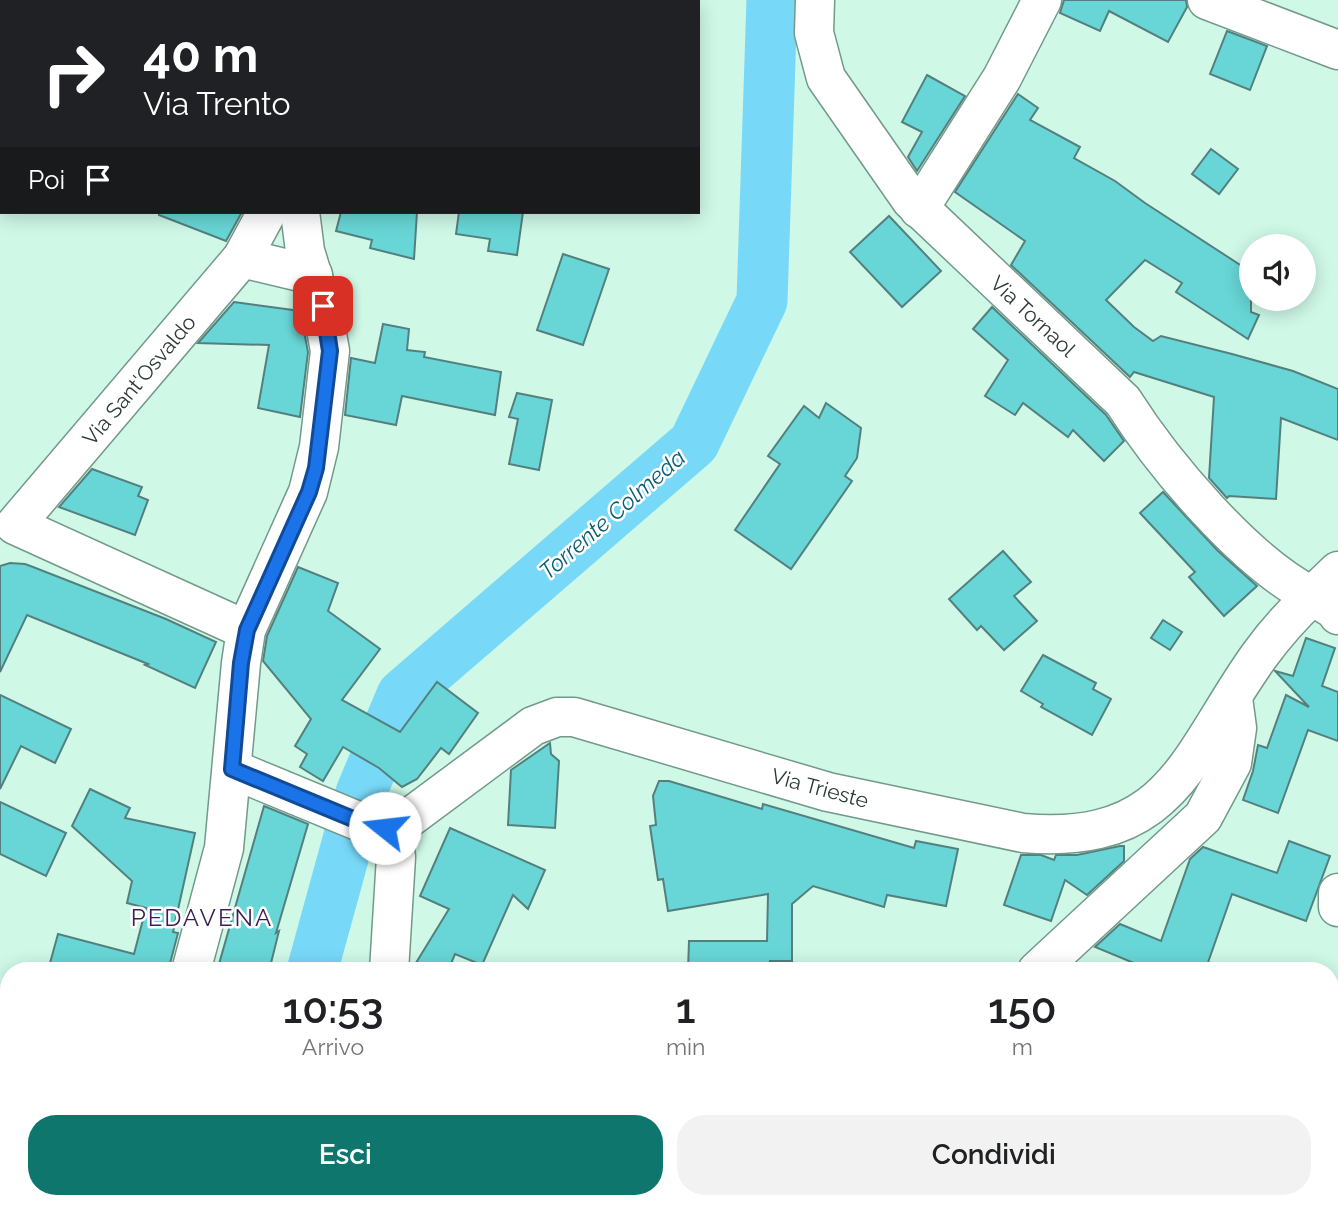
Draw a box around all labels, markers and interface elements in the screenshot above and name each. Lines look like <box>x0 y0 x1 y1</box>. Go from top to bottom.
text: 40 m <box>143 26 258 83</box>
icon: right <box>28 28 119 119</box>
text: Via Trento <box>143 85 291 122</box>
icon: arrive <box>79 161 117 199</box>
text: Poi <box>28 165 65 195</box>
map controls <box>1239 234 1316 311</box>
button: sound <box>1239 234 1316 311</box>
street label: Via Tornaol <box>985 270 1081 362</box>
pin <box>293 276 353 336</box>
icon: arrive <box>304 287 342 325</box>
street label: Via Sant'Osvaldo <box>77 310 201 450</box>
water label: Torrente Colmeda <box>534 443 691 585</box>
street label: Via Trieste <box>769 763 871 813</box>
position arrow <box>348 791 422 865</box>
district label: PEDAVENA <box>131 903 273 932</box>
text: 10:53 <box>282 984 384 1033</box>
text: 1 <box>676 984 696 1033</box>
text: 150 <box>988 984 1057 1033</box>
text: Arrivo <box>302 1033 364 1060</box>
text: min <box>666 1033 705 1060</box>
text: m <box>1012 1033 1033 1060</box>
button: Esci <box>28 1115 663 1195</box>
button: Condividi <box>677 1115 1311 1195</box>

